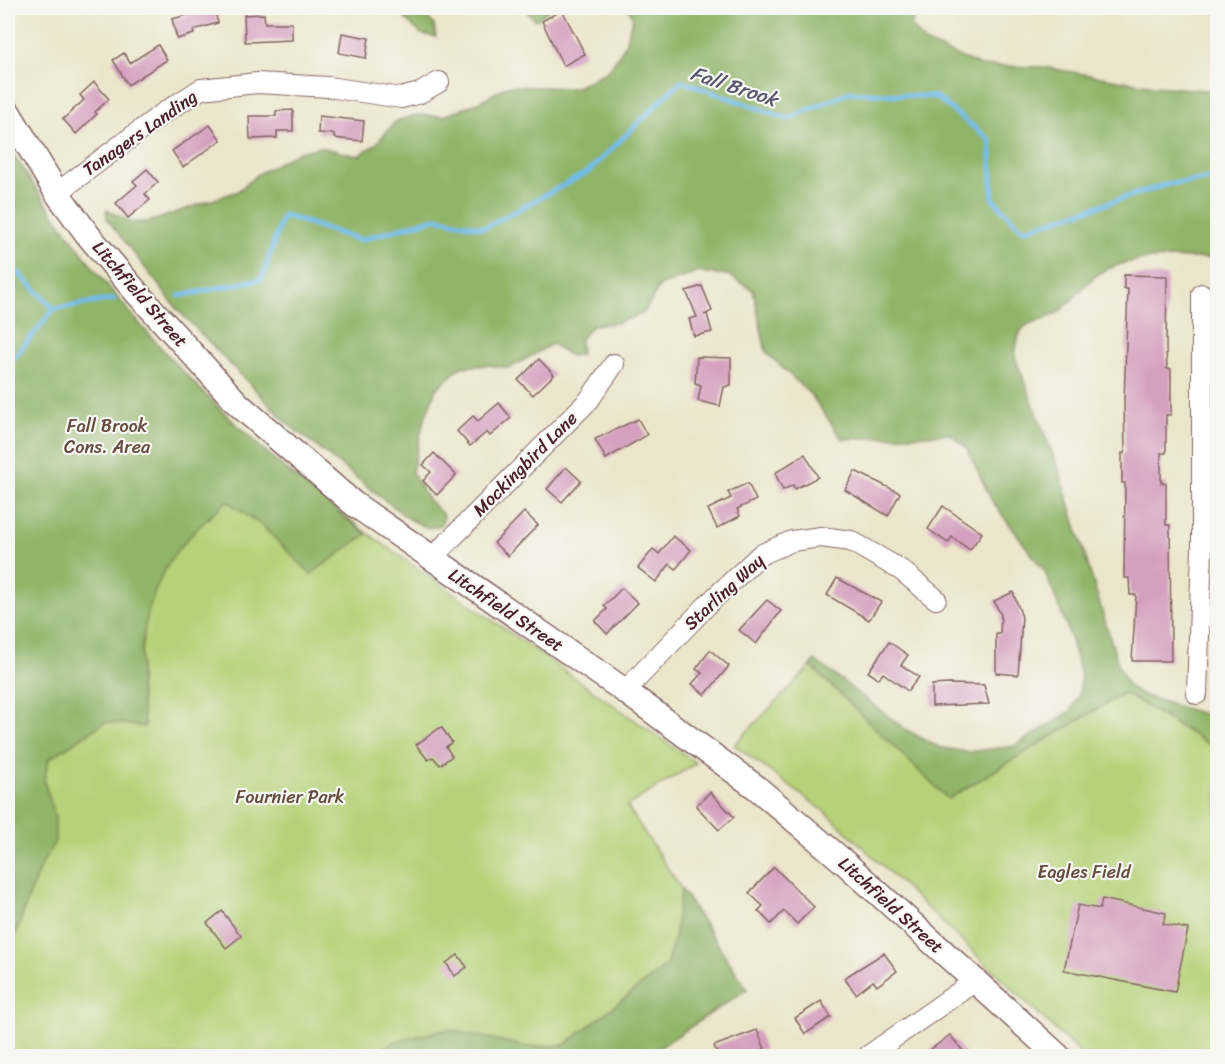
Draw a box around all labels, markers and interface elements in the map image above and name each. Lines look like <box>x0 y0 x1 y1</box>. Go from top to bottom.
water label: Fall Brook <box>686 56 784 118</box>
street label: Tanagers Landing <box>76 81 204 185</box>
street label: Litchfield Street <box>84 233 196 355</box>
street label: Mockingbird Lane <box>465 404 585 524</box>
park label: Fall Brook Cons. Area <box>64 410 151 463</box>
street label: Starling Way <box>676 545 773 638</box>
street label: Litchfield Street <box>442 559 570 661</box>
park label: Fournier Park <box>236 781 345 813</box>
street label: Litchfield Street <box>831 848 951 962</box>
park label: Eagles Field <box>1037 856 1132 888</box>

